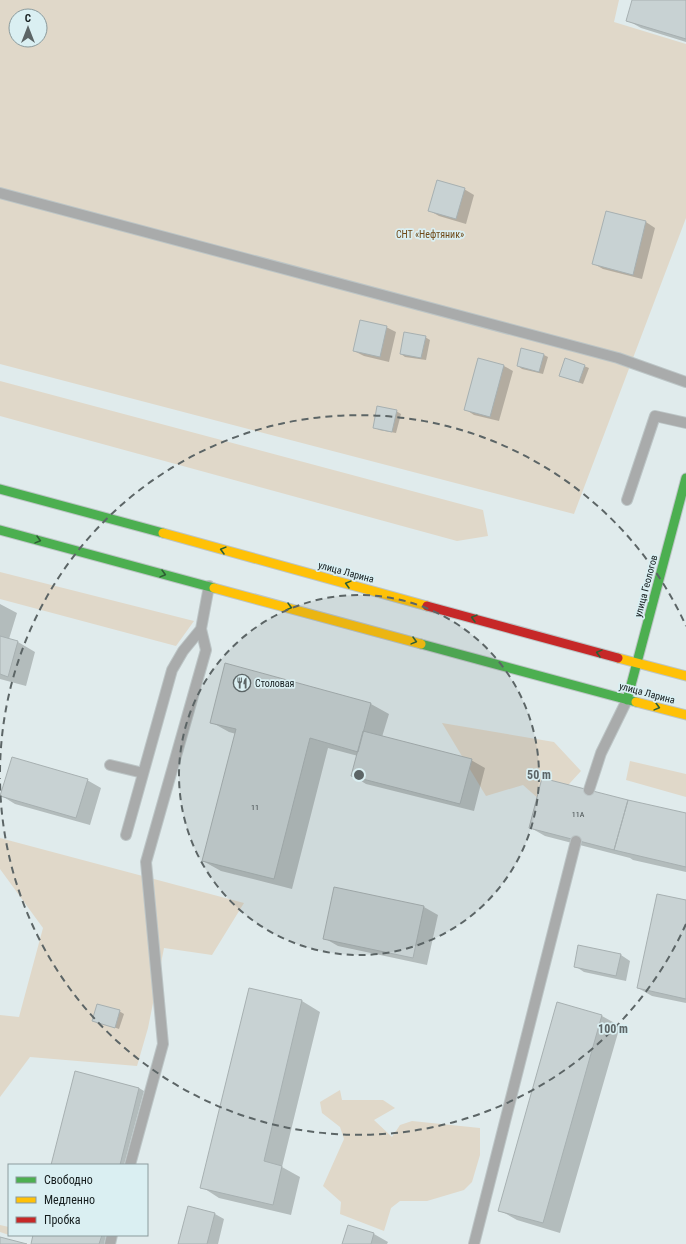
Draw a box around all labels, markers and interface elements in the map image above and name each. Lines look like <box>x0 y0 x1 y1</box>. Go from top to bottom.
north arrow <box>8 8 48 48</box>
text: С <box>25 12 31 25</box>
park label: СНТ «Нефтяник» <box>396 229 464 240</box>
one-way arrow <box>34 535 41 544</box>
one-way arrow <box>220 546 227 555</box>
street label: улица Геологов <box>632 554 660 618</box>
street label: улица Ларина <box>317 559 375 585</box>
one-way arrow <box>160 569 166 577</box>
one-way arrow <box>345 580 352 589</box>
one-way arrow <box>285 603 292 611</box>
one-way arrow <box>470 615 477 623</box>
one-way arrow <box>410 636 417 645</box>
one-way arrow <box>596 649 603 658</box>
restaurant icon: Столовая <box>232 673 252 693</box>
place label: Столовая <box>255 678 295 689</box>
street label: улица Ларина <box>618 680 676 706</box>
one-way arrow <box>653 702 660 711</box>
centre of rings <box>352 768 366 782</box>
text: 50 m <box>527 768 551 782</box>
house number: 11 <box>251 803 259 812</box>
house number: 11А <box>572 810 585 819</box>
text: 100 m <box>598 1022 628 1036</box>
legend <box>8 1164 148 1236</box>
text: Свободно <box>44 1173 93 1187</box>
text: Медленно <box>44 1193 95 1207</box>
text: Пробка <box>44 1213 81 1227</box>

